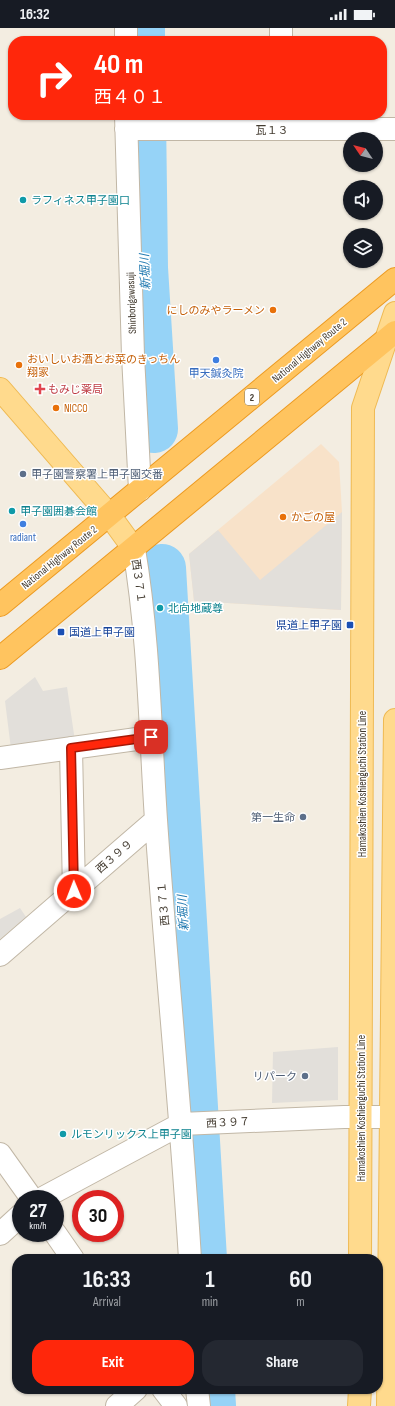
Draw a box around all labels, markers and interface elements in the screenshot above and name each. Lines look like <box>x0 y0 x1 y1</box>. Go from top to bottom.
text: 16:32 <box>20 5 50 24</box>
text: 40 m <box>94 48 143 81</box>
icon: right <box>28 52 80 104</box>
text: 西４０１ <box>94 87 166 108</box>
street label: 瓦１３ <box>256 124 289 137</box>
north arrow <box>343 132 383 172</box>
map controls <box>343 132 383 268</box>
button: sound <box>343 180 383 220</box>
place label: ラフィネス甲子園口 <box>31 194 130 207</box>
marker: ラフィネス甲子園口 <box>18 195 28 205</box>
button: layers <box>343 228 383 268</box>
water label: 新堀川 <box>137 252 154 290</box>
street label: Shinborigawasuji <box>124 272 139 334</box>
place label: にしのみやラーメン <box>166 304 265 317</box>
marker: にしのみやラーメン <box>268 305 278 315</box>
street label: National Highway Route 2 <box>269 315 350 385</box>
place label: おいしいお酒とお菜のきっちん 翔家 <box>27 353 180 379</box>
marker: 甲天鍼灸院 <box>211 355 221 365</box>
marker: おいしいお酒とお菜のきっちん 翔家 <box>14 360 24 370</box>
place label: 甲天鍼灸院 <box>189 367 244 380</box>
place label: もみじ薬局 <box>48 383 103 396</box>
marker: もみじ薬局 <box>35 384 45 394</box>
road number: 2 <box>245 389 259 405</box>
place label: NICCO <box>64 402 88 415</box>
marker: NICCO <box>51 403 61 413</box>
place label: 甲子園警察署上甲子園交番 <box>31 468 163 481</box>
marker: 甲子園警察署上甲子園交番 <box>18 469 28 479</box>
place label: 甲子園囲碁会館 <box>20 505 97 518</box>
marker: 甲子園囲碁会館 <box>7 506 17 516</box>
place label: かごの屋 <box>291 511 335 524</box>
marker: かごの屋 <box>278 512 288 522</box>
marker: radiant <box>18 519 28 529</box>
street label: National Highway Route 2 <box>19 523 100 592</box>
place label: radiant <box>10 531 37 544</box>
street label: 西３７１ <box>129 558 148 604</box>
place label: 北向地蔵尊 <box>168 602 223 615</box>
marker: 北向地蔵尊 <box>155 603 165 613</box>
place label: 県道上甲子園 <box>276 619 342 632</box>
marker: 県道上甲子園 <box>345 620 355 630</box>
place label: 国道上甲子園 <box>69 626 135 639</box>
marker: 国道上甲子園 <box>56 627 66 637</box>
street label: Hamakoshien Koshienguchi Station Line <box>356 711 369 857</box>
pin <box>134 720 168 754</box>
icon: arrive <box>140 726 162 748</box>
place label: 第一生命 <box>251 811 295 824</box>
marker: 第一生命 <box>298 812 308 822</box>
street label: 西３９９ <box>93 837 135 876</box>
position arrow <box>53 870 95 912</box>
street label: 西３７１ <box>155 881 172 926</box>
water label: 新堀川 <box>175 893 192 931</box>
street label: Hamakoshien Koshienguchi Station Line <box>355 1035 368 1181</box>
place label: リパーク <box>253 1070 297 1083</box>
marker: リパーク <box>300 1071 310 1081</box>
street label: 西３９７ <box>206 1115 250 1130</box>
place label: ルモンリックス上甲子園 <box>71 1128 192 1141</box>
marker: ルモンリックス上甲子園 <box>58 1129 68 1139</box>
speed limit sign: 30 <box>72 1190 124 1242</box>
text: 27 <box>29 1199 47 1223</box>
text: km/h <box>29 1220 47 1232</box>
text: 16:33 <box>83 1265 131 1294</box>
text: 1 <box>205 1265 215 1294</box>
text: 60 <box>289 1265 312 1294</box>
text: Arrival <box>93 1294 121 1310</box>
text: min <box>202 1294 218 1310</box>
text: m <box>296 1294 305 1310</box>
button: Exit <box>32 1340 194 1386</box>
button: Share <box>202 1340 363 1386</box>

